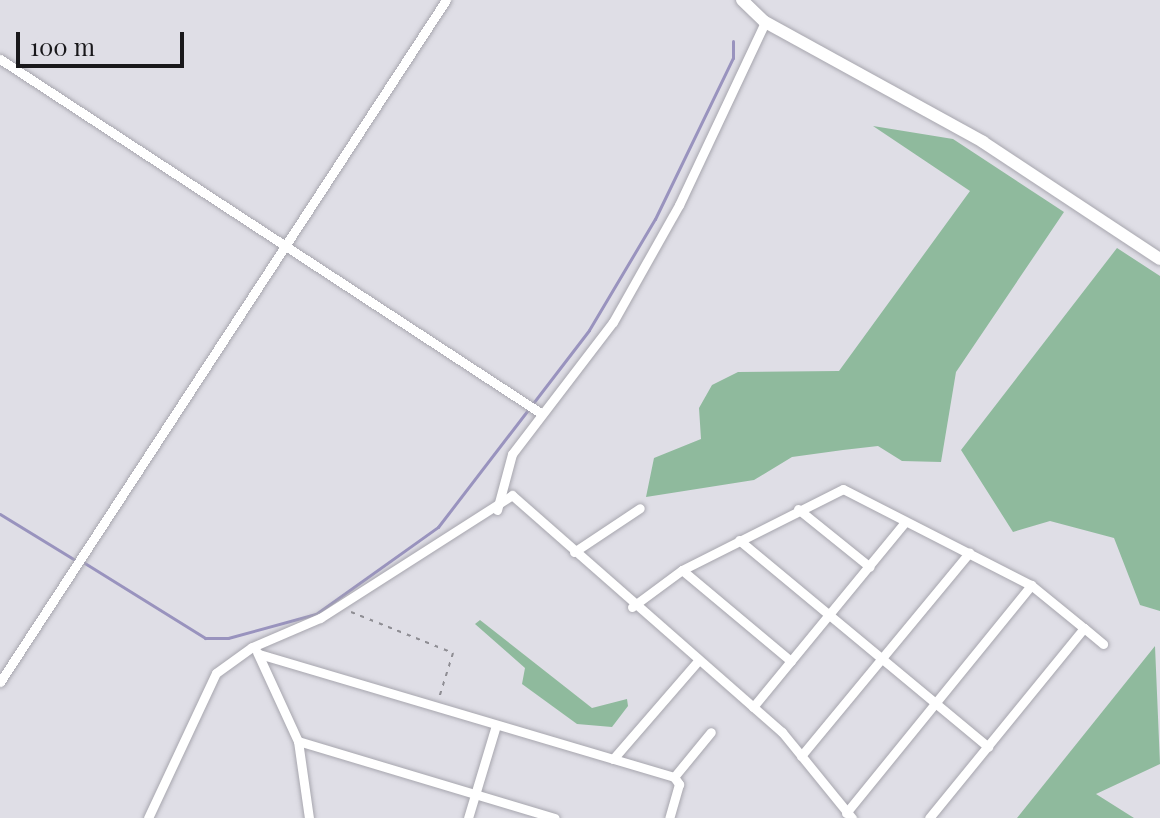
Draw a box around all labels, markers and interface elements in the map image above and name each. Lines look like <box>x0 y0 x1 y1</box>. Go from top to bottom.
scale bar <box>20 16 188 66</box>
text: 100 m <box>30 30 95 62</box>

